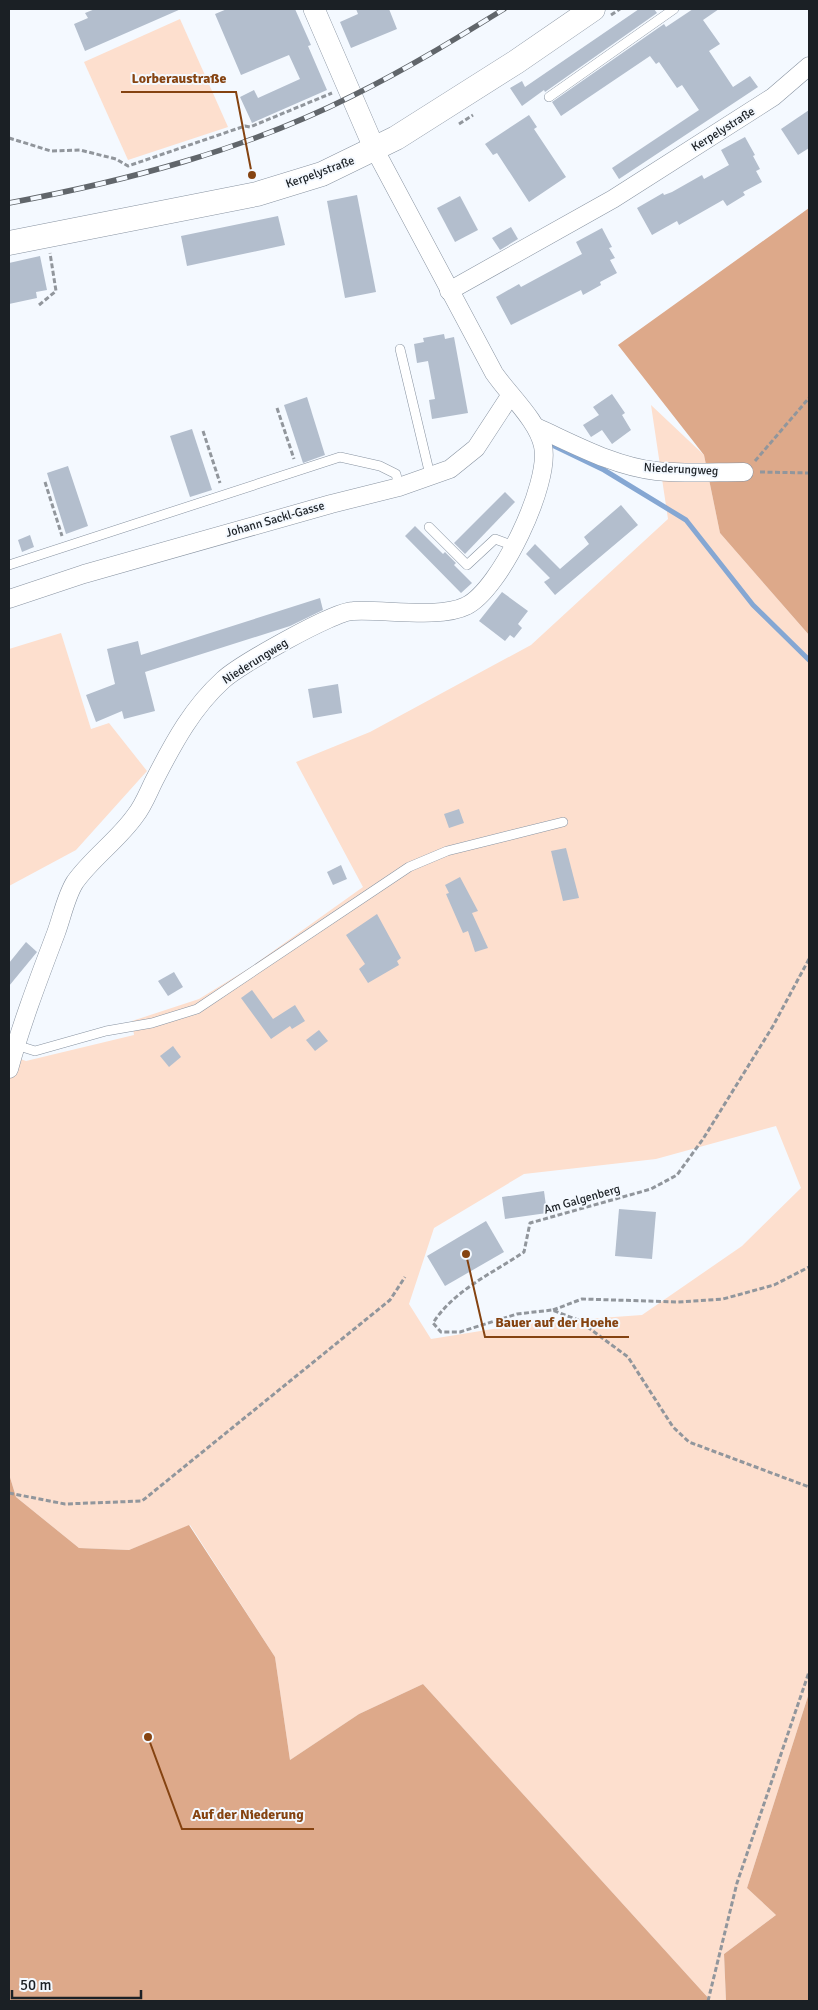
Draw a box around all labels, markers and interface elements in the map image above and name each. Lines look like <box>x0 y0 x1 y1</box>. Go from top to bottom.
callout: Lorberaustraße <box>121 63 236 92</box>
text: Lorberaustraße <box>132 70 227 87</box>
street label: Kerpelystraße <box>689 104 758 155</box>
street label: Kerpelystraße <box>284 153 357 192</box>
street label: Niederungweg <box>643 460 719 479</box>
street label: Johann Sackl-Gasse <box>224 498 326 541</box>
street label: Niederungweg <box>220 635 291 688</box>
street label: Am Galgenberg <box>542 1181 622 1218</box>
callout: Bauer auf der Hoehe <box>485 1308 629 1337</box>
text: Bauer auf der Hoehe <box>495 1314 619 1331</box>
callout: Auf der Niederung <box>182 1800 314 1829</box>
text: Auf der Niederung <box>192 1806 304 1823</box>
scale bar <box>12 1968 141 2000</box>
text: 50 m <box>20 1976 51 1994</box>

